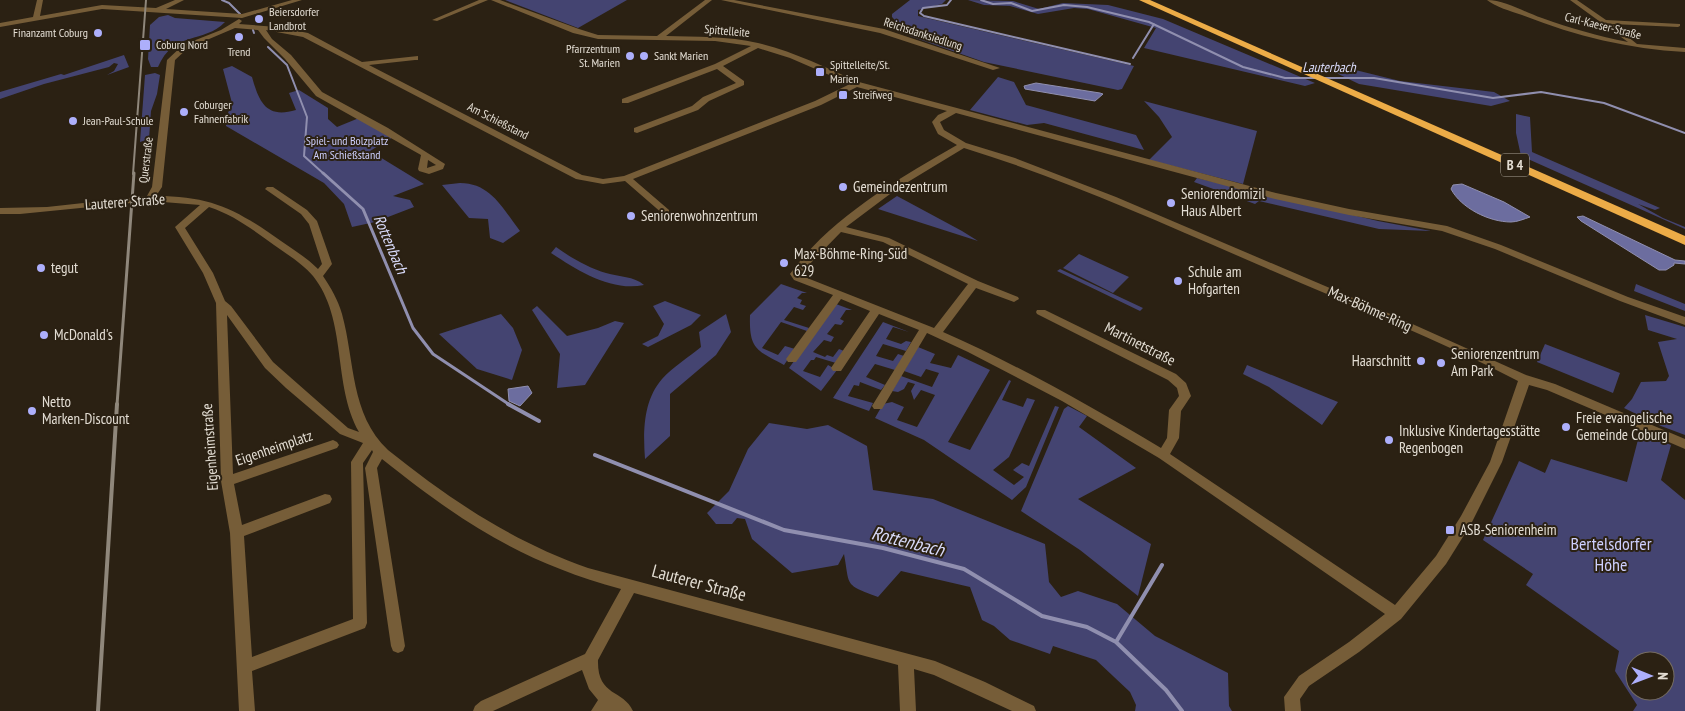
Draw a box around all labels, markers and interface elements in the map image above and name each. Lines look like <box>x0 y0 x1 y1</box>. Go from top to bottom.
place label: Beiersdorfer Landbrot <box>269 4 320 33</box>
street label: Carl-Kaeser-Straße <box>1563 9 1643 42</box>
marker: Beiersdorfer Landbrot <box>253 13 265 25</box>
street label: Reichsdanksiedlung <box>882 14 964 53</box>
street label: Spittelleite <box>704 21 751 40</box>
place label: Finanzamt Coburg <box>13 25 88 40</box>
marker: Finanzamt Coburg <box>92 27 104 39</box>
marker: Trend <box>233 31 245 43</box>
place label: Coburg Nord <box>156 37 208 52</box>
marker: Coburg Nord <box>138 38 152 52</box>
place label: Pfarrzentrum St. Marien <box>566 41 620 70</box>
place label: Trend <box>227 44 251 59</box>
place label: Sankt Marien <box>654 48 708 63</box>
marker: Pfarrzentrum St. Marien <box>624 50 636 62</box>
marker: Sankt Marien <box>638 50 650 62</box>
place label: Spittelleite/St. Marien <box>830 57 890 86</box>
water label: Lauterbach <box>1302 58 1357 76</box>
marker: Spittelleite/St. Marien <box>814 66 826 78</box>
place label: Streifweg <box>853 87 892 102</box>
marker: Streifweg <box>837 89 849 101</box>
place label: Coburger Fahnenfabrik <box>194 97 249 126</box>
street label: Am Schießstand <box>465 99 531 142</box>
marker: Coburger Fahnenfabrik <box>178 106 190 118</box>
place label: Jean-Paul-Schule <box>82 113 153 128</box>
marker: Jean-Paul-Schule <box>67 115 79 127</box>
park label: Spiel- und Bolzplatz Am Schießstand <box>306 133 388 162</box>
street label: Querstraße <box>135 136 156 184</box>
road number: B 4 <box>1501 154 1529 176</box>
place label: Gemeindezentrum <box>853 177 947 196</box>
marker: Gemeindezentrum <box>837 181 849 193</box>
place label: Seniorendomizil Haus Albert <box>1181 184 1265 220</box>
street label: Lauterer Straße <box>84 189 166 214</box>
marker: Seniorendomizil Haus Albert <box>1165 197 1177 209</box>
place label: Seniorenwohnzentrum <box>641 206 758 225</box>
marker: Seniorenwohnzentrum <box>625 210 637 222</box>
water label: Rottenbach <box>370 211 413 277</box>
place label: Max-Böhme-Ring-Süd 629 <box>794 244 907 280</box>
marker: Max-Böhme-Ring-Süd 629 <box>778 257 790 269</box>
place label: tegut <box>51 258 78 277</box>
marker: tegut <box>35 262 47 274</box>
place label: Schule am Hofgarten <box>1188 262 1242 298</box>
marker: Schule am Hofgarten <box>1172 275 1184 287</box>
street label: Max-Böhme-Ring <box>1325 282 1415 335</box>
street label: Martinetstraße <box>1102 318 1179 370</box>
place label: McDonald's <box>54 325 113 344</box>
marker: McDonald's <box>38 329 50 341</box>
place label: Seniorenzentrum Am Park <box>1451 344 1539 380</box>
place label: Haarschnitt <box>1352 351 1411 370</box>
marker: Haarschnitt <box>1415 355 1427 367</box>
marker: Seniorenzentrum Am Park <box>1435 357 1447 369</box>
place label: Netto Marken-Discount <box>42 392 129 428</box>
street label: Eigenheimstraße <box>197 403 222 491</box>
marker: Netto Marken-Discount <box>26 405 38 417</box>
place label: Freie evangelische Gemeinde Coburg <box>1576 408 1672 444</box>
place label: Inklusive Kindertagesstätte Regenbogen <box>1399 421 1540 457</box>
marker: Freie evangelische Gemeinde Coburg <box>1560 421 1572 433</box>
street label: Eigenheimplatz <box>233 425 315 470</box>
marker: Inklusive Kindertagesstätte Regenbogen <box>1383 434 1395 446</box>
water label: Rottenbach <box>869 520 948 562</box>
place label: ASB-Seniorenheim <box>1460 520 1557 539</box>
marker: ASB-Seniorenheim <box>1444 524 1456 536</box>
park label: Bertelsdorfer Höhe <box>1570 532 1652 576</box>
street label: Lauterer Straße <box>650 559 749 606</box>
north arrow <box>1625 651 1675 701</box>
text: N <box>1654 672 1672 680</box>

